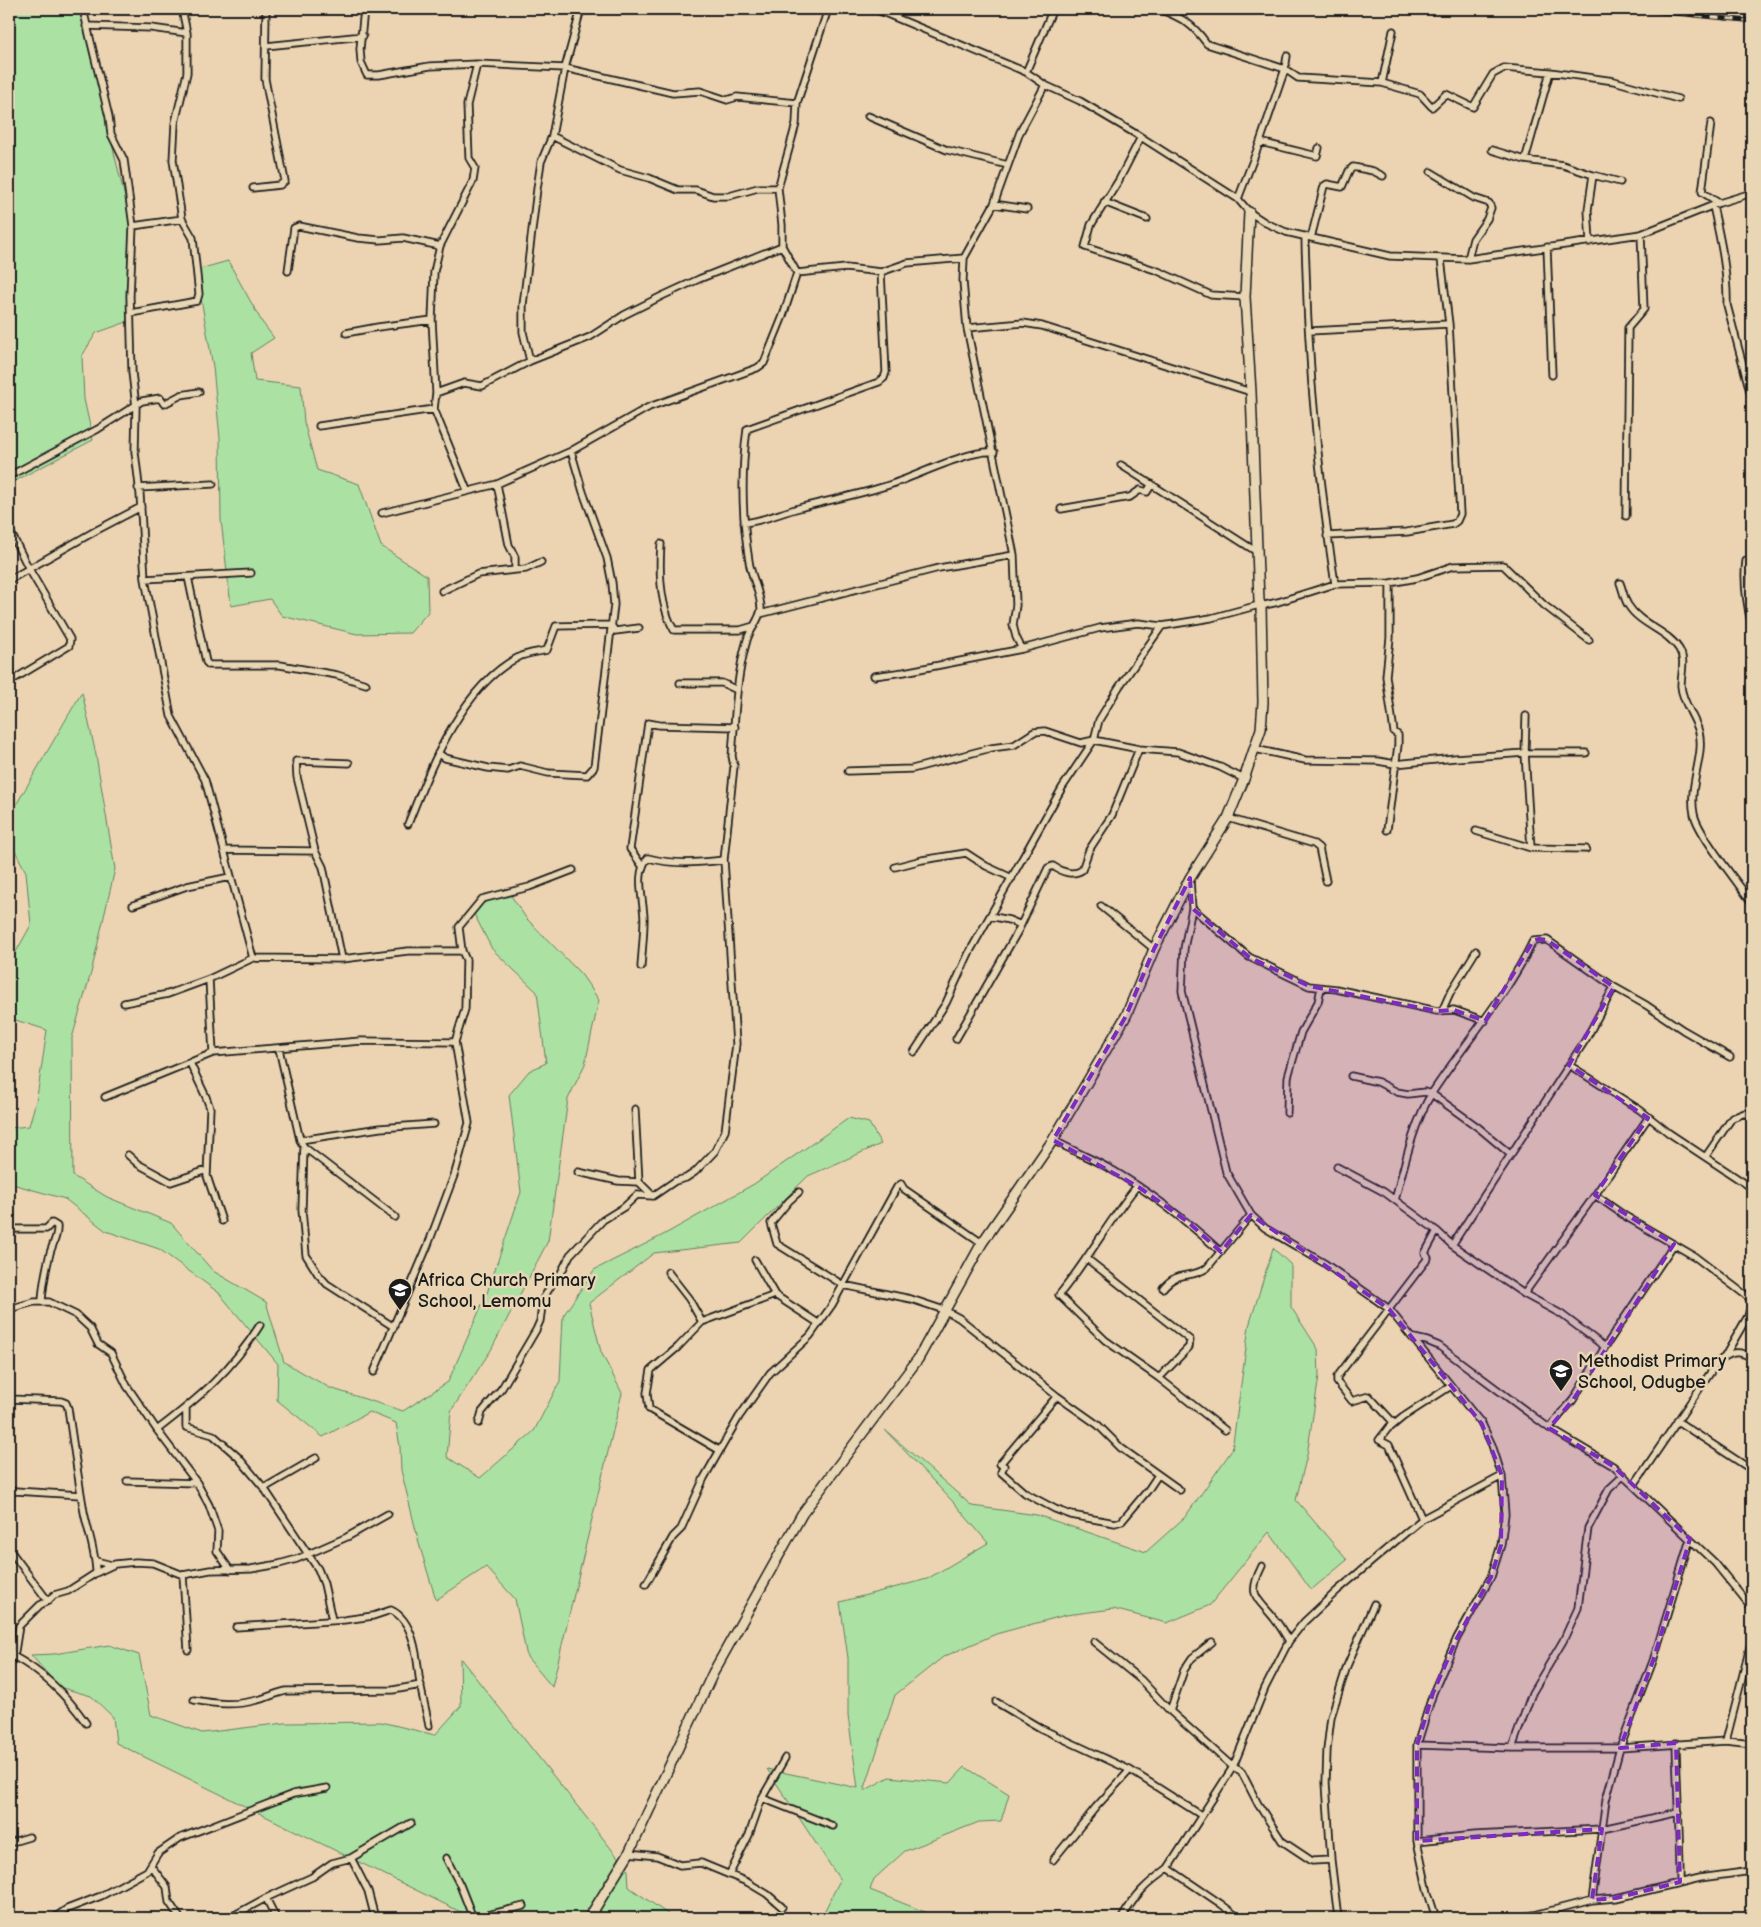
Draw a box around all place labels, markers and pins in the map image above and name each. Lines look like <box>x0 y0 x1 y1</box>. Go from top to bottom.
place label: Africa Church Primary School, Lemomu <box>418 1270 597 1312</box>
school or university icon: Africa Church Primary School, Lemomu <box>387 1277 413 1311</box>
place label: Methodist Primary School, Odugbe <box>1578 1351 1727 1393</box>
school or university icon: Methodist Primary School, Odugbe <box>1548 1358 1574 1392</box>

